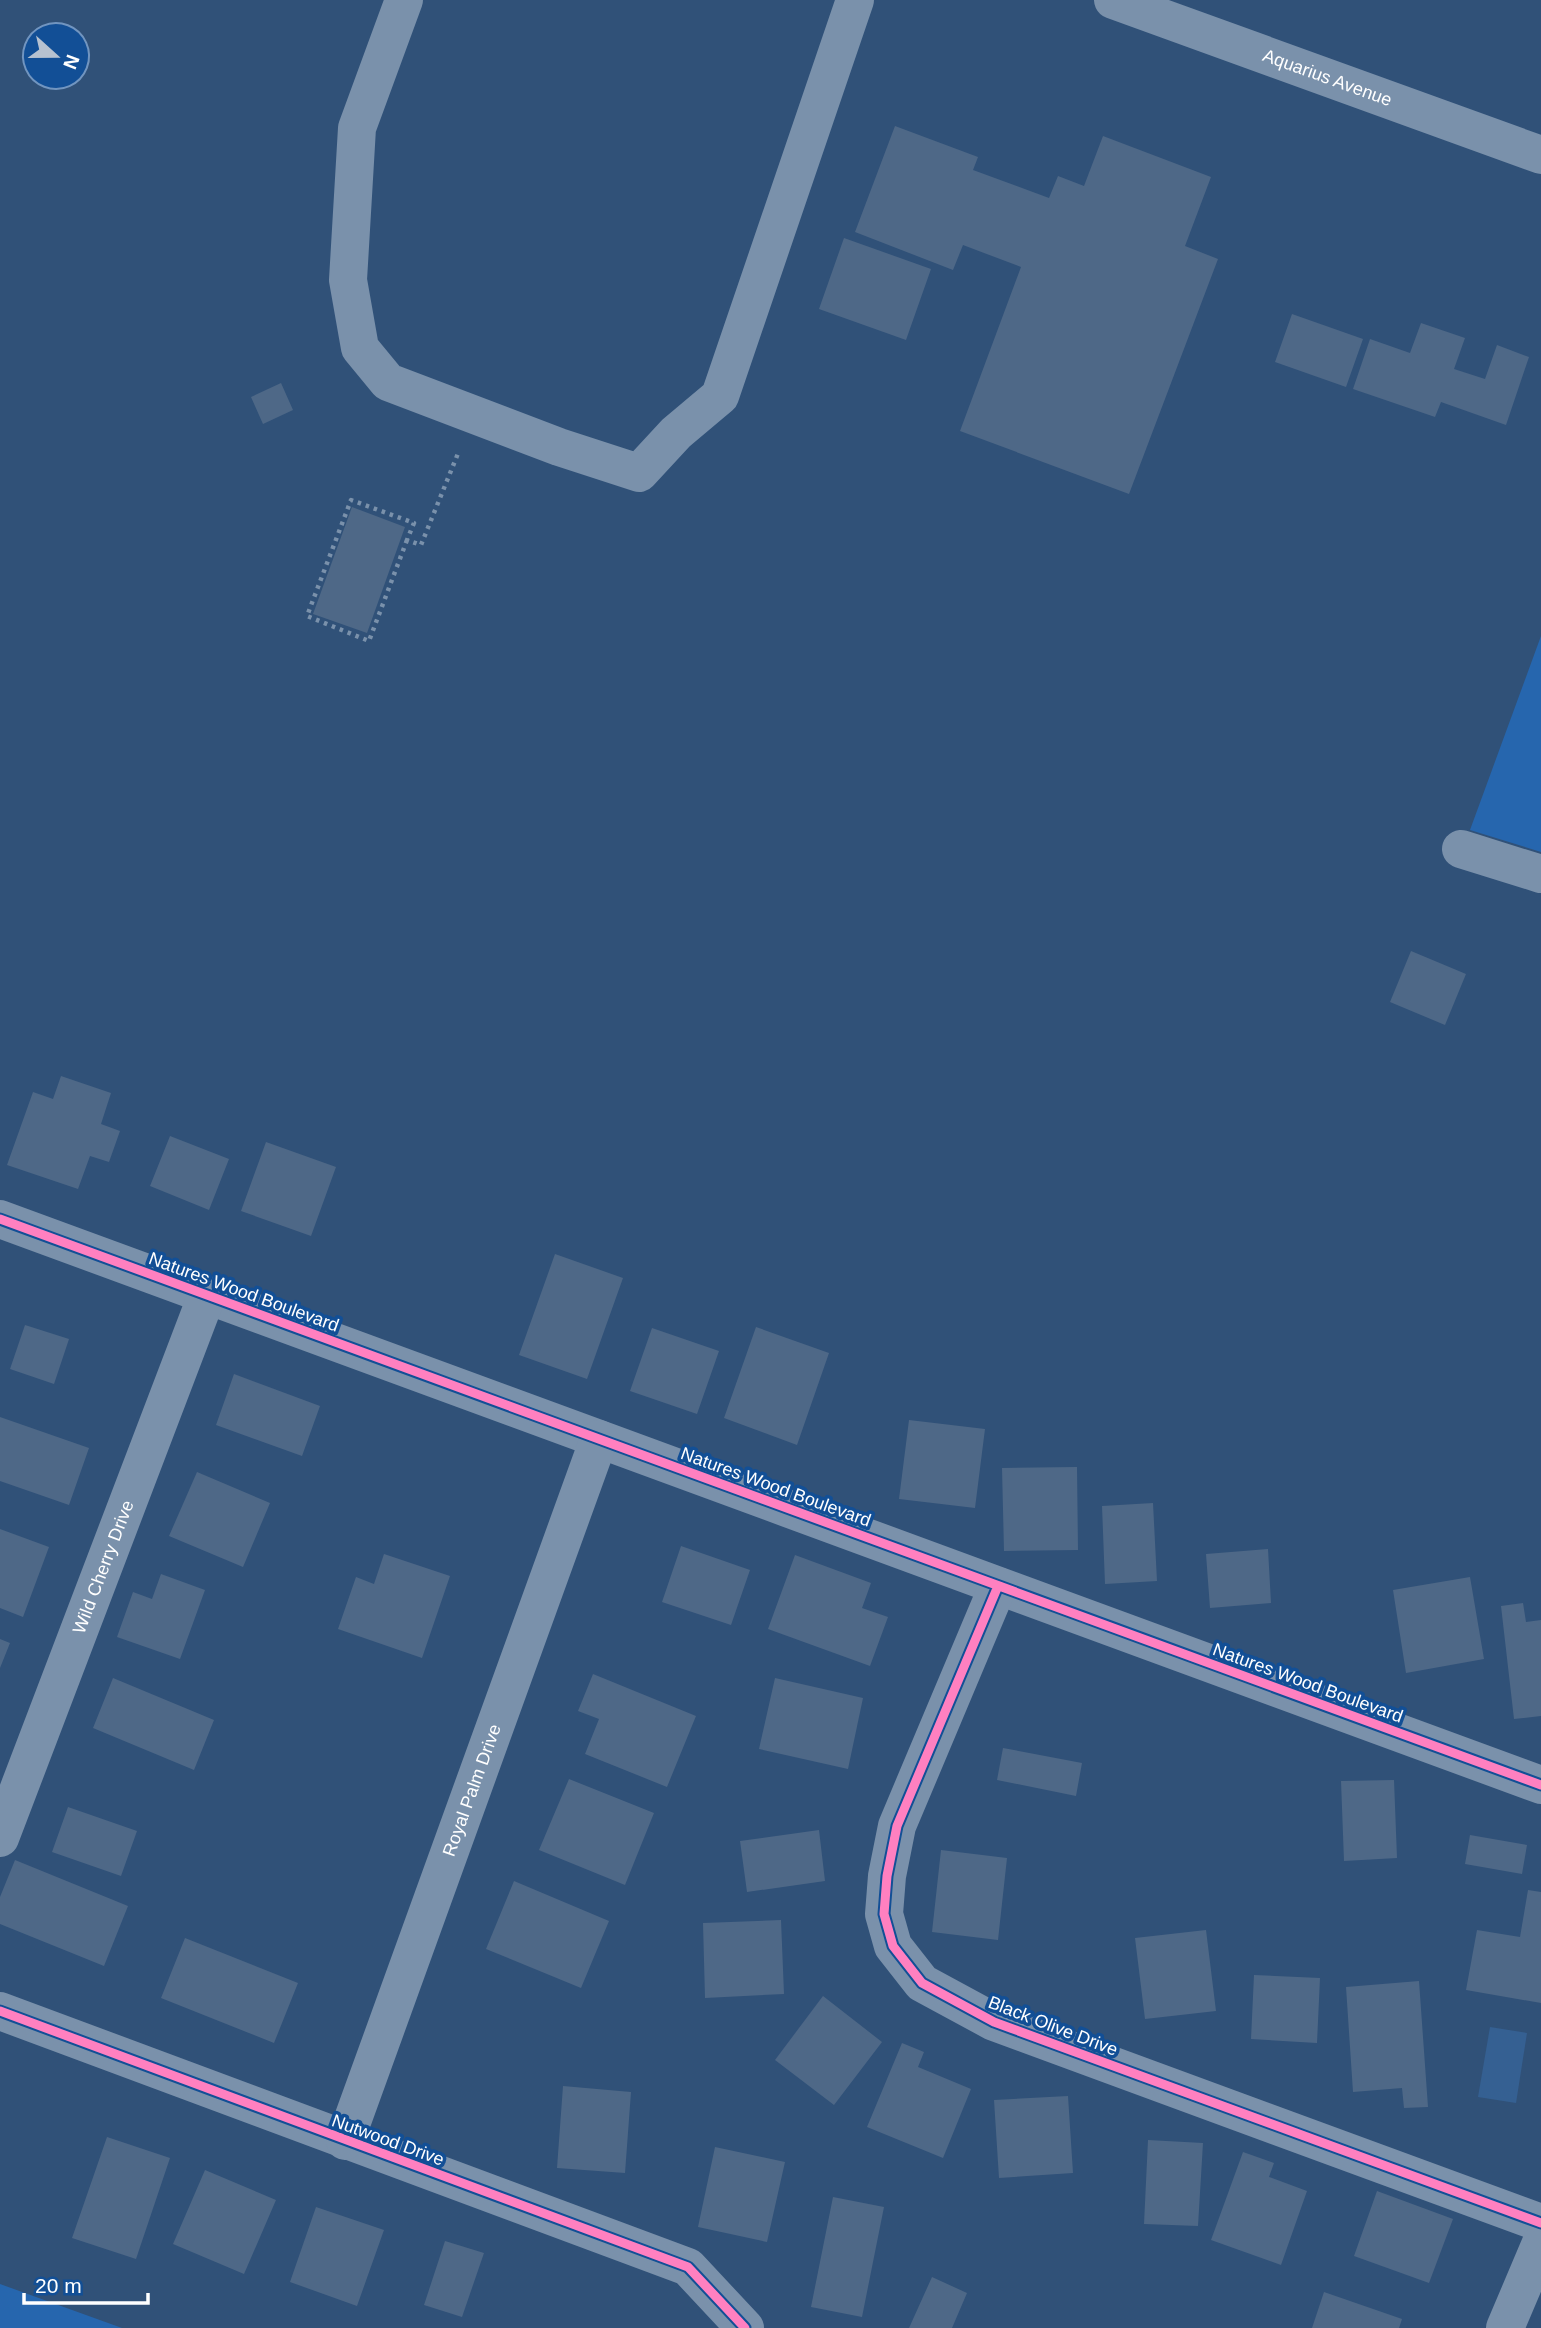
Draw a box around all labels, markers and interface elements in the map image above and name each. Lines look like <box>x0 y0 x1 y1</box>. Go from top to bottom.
north arrow <box>21 21 91 91</box>
street label: Aquarius Avenue <box>1260 45 1395 110</box>
text: N <box>59 52 84 72</box>
street label: Natures Wood Boulevard <box>146 1248 342 1336</box>
street label: Natures Wood Boulevard <box>678 1443 874 1531</box>
street label: Wild Cherry Drive <box>69 1498 138 1637</box>
street label: Natures Wood Boulevard <box>1210 1639 1406 1727</box>
street label: Royal Palm Drive <box>439 1721 505 1859</box>
street label: Black Olive Drive <box>985 1992 1121 2060</box>
street label: Nutwood Drive <box>329 2110 447 2170</box>
scale bar <box>24 2262 149 2306</box>
text: 20 m <box>35 2274 82 2297</box>

